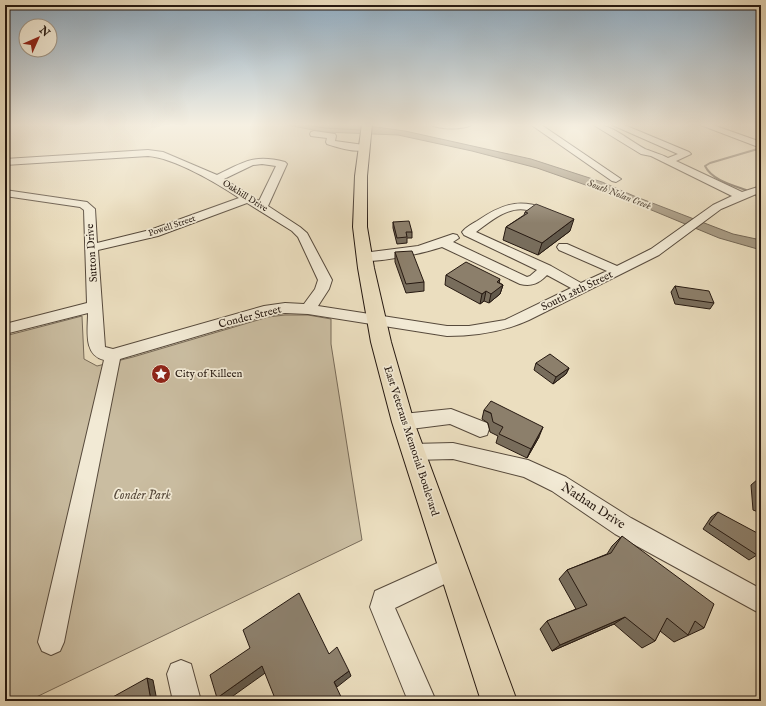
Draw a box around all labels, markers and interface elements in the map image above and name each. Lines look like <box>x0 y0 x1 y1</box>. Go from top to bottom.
north arrow <box>18 18 58 58</box>
text: N <box>35 23 53 40</box>
water label: South Nolan Creek <box>585 177 653 213</box>
street label: Oakhill Drive <box>220 178 270 214</box>
street label: Powell Street <box>147 213 197 239</box>
street label: Sutton Drive <box>83 223 101 283</box>
street label: South 28th Street <box>539 267 615 314</box>
street label: Conder Street <box>217 302 283 332</box>
place icon: City of Killeen <box>150 363 172 385</box>
street label: East Veterans Memorial Boulevard <box>380 364 442 518</box>
place label: City of Killeen <box>175 367 243 381</box>
street label: Nathan Drive <box>558 479 628 533</box>
park label: Conder Park <box>113 487 171 504</box>

